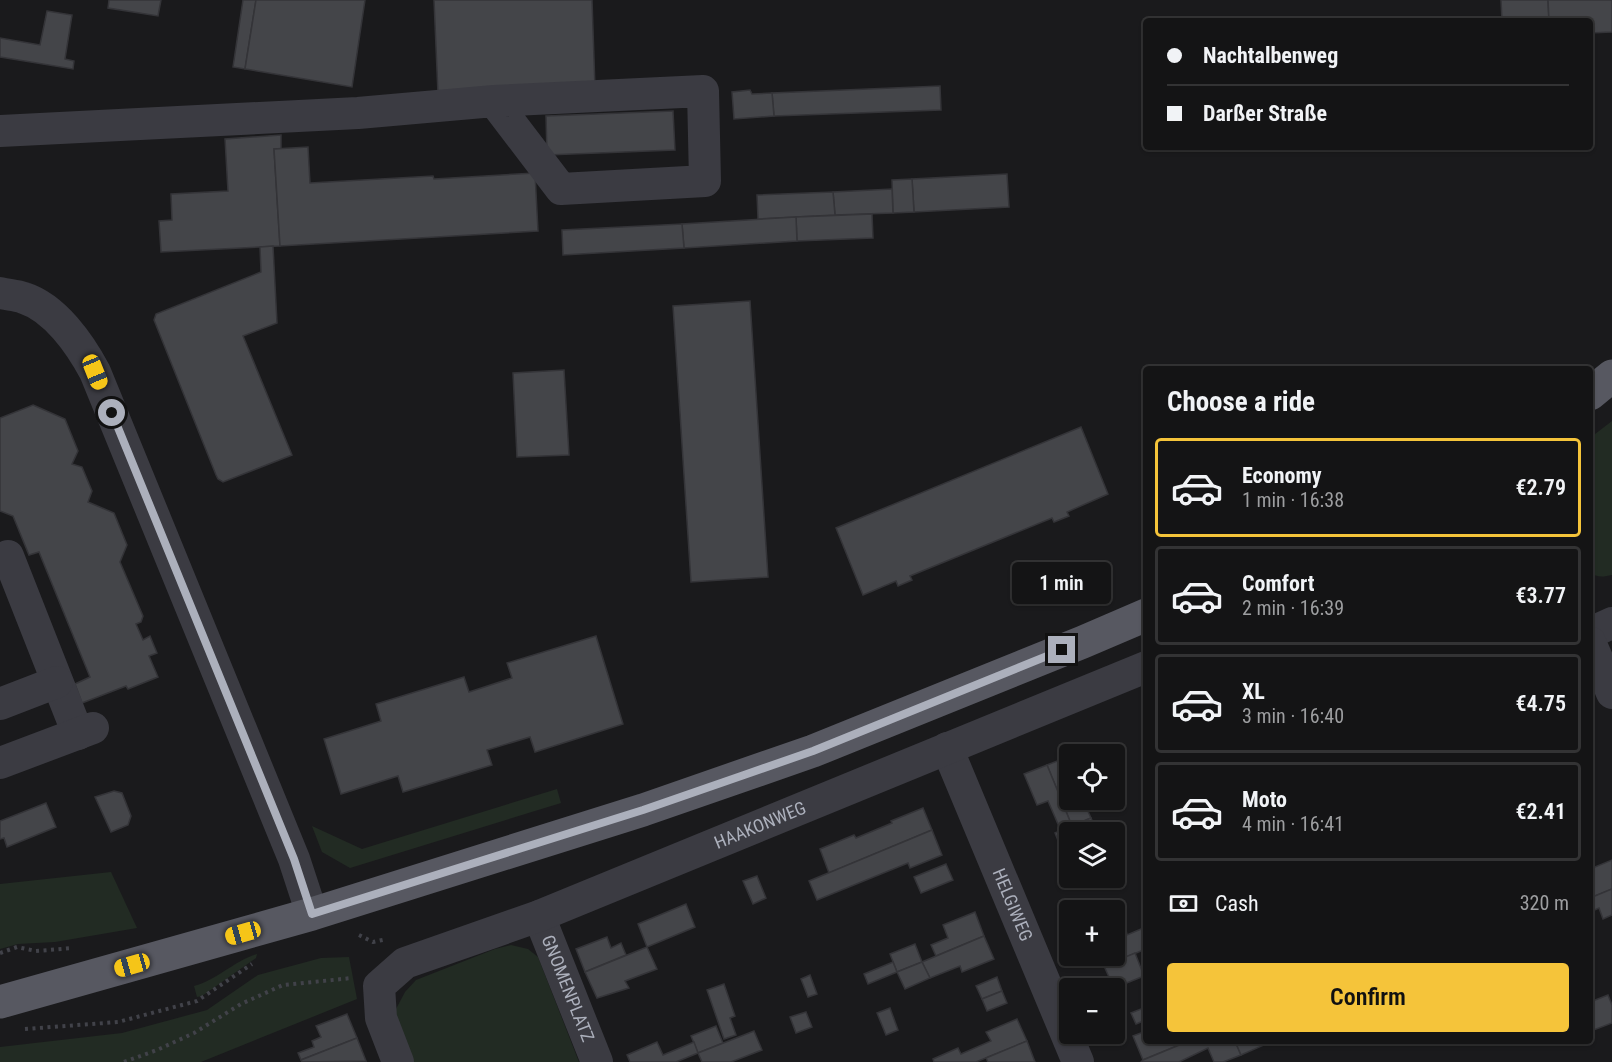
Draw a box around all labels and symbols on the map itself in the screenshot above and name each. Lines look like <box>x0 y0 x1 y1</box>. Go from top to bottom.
car <box>80 352 110 392</box>
route start <box>98 399 125 426</box>
callout: 1 min <box>1012 563 1112 605</box>
route end <box>1048 636 1075 663</box>
street label: HAAKONWEG <box>711 797 809 853</box>
street label: HELGIWEG <box>988 865 1037 944</box>
car <box>223 919 263 947</box>
street label: GNOMENPLATZ <box>538 932 599 1045</box>
car <box>112 951 152 979</box>

